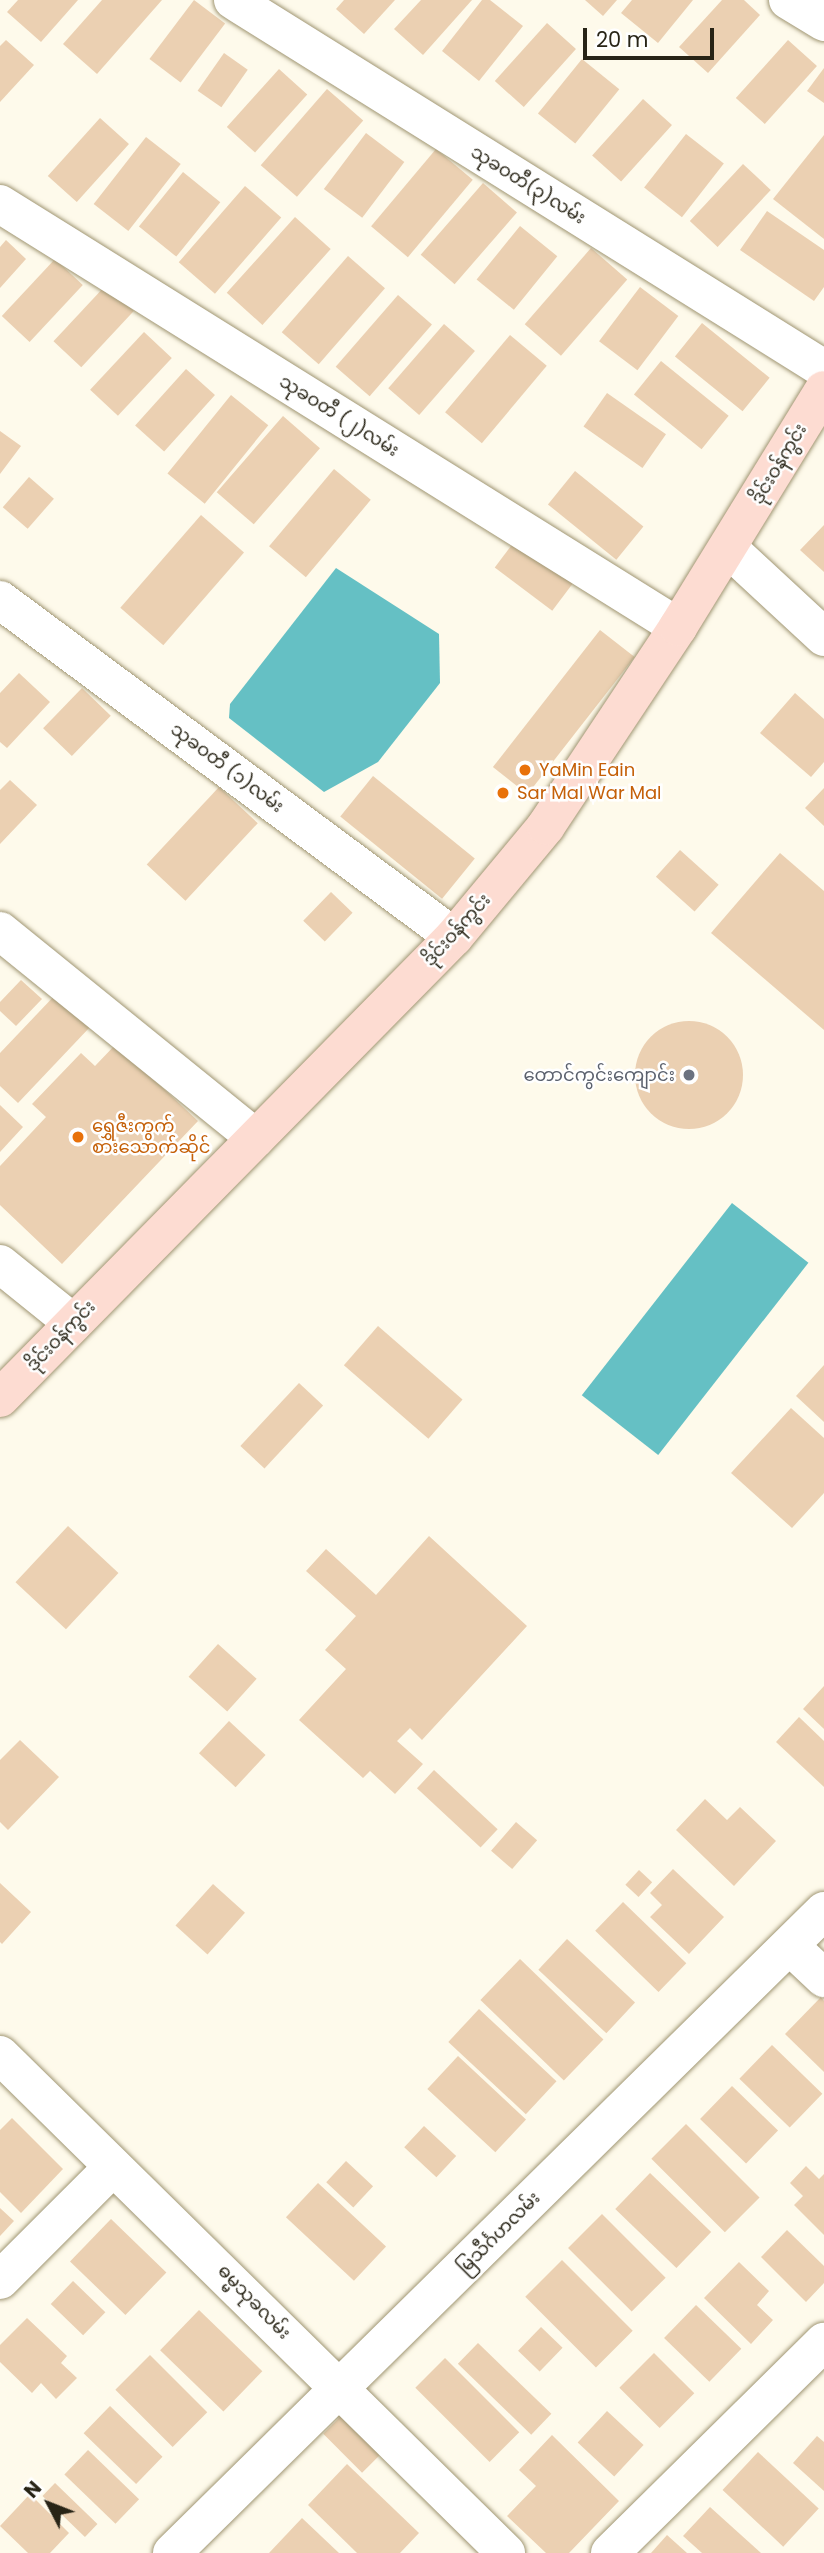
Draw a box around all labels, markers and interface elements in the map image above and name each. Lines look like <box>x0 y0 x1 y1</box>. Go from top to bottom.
scale bar <box>586 14 717 58</box>
text: 20 m <box>596 25 649 54</box>
street label: သုခဝတီ(၃)လမ်း <box>467 141 589 229</box>
street label: သုခဝတီ (၂)လမ်း <box>275 371 403 461</box>
street label: ဒိုင်းဝန်ကွင်း <box>747 420 811 508</box>
street label: သုခဝတီ (၁)လမ်း <box>166 718 288 818</box>
place label: YaMin Eain <box>539 759 635 781</box>
marker: YaMin Eain <box>517 762 533 778</box>
place label: Sar Mal War Mal <box>517 782 662 804</box>
marker: Sar Mal War Mal <box>495 785 511 801</box>
street label: ဒိုင်းဝန်ကွင်း <box>419 889 495 971</box>
place label: တောင်ကွင်းကျောင်း <box>523 1064 675 1086</box>
marker: တောင်ကွင်းကျောင်း <box>681 1067 697 1083</box>
place label: ရွှေဇီးကွက် စားသောက်ဆိုင် <box>92 1116 210 1158</box>
marker: ရွှေဇီးကွက် စားသောက်ဆိုင် <box>70 1129 86 1145</box>
street label: ဒိုင်းဝန်ကွင်း <box>22 1296 100 1376</box>
street label: မြသီင်္ဂဟလမ်း <box>453 2187 545 2279</box>
street label: ဓမ္မသုခလမ်း <box>213 2260 295 2344</box>
north arrow <box>14 2469 84 2539</box>
text: N <box>18 2475 48 2504</box>

